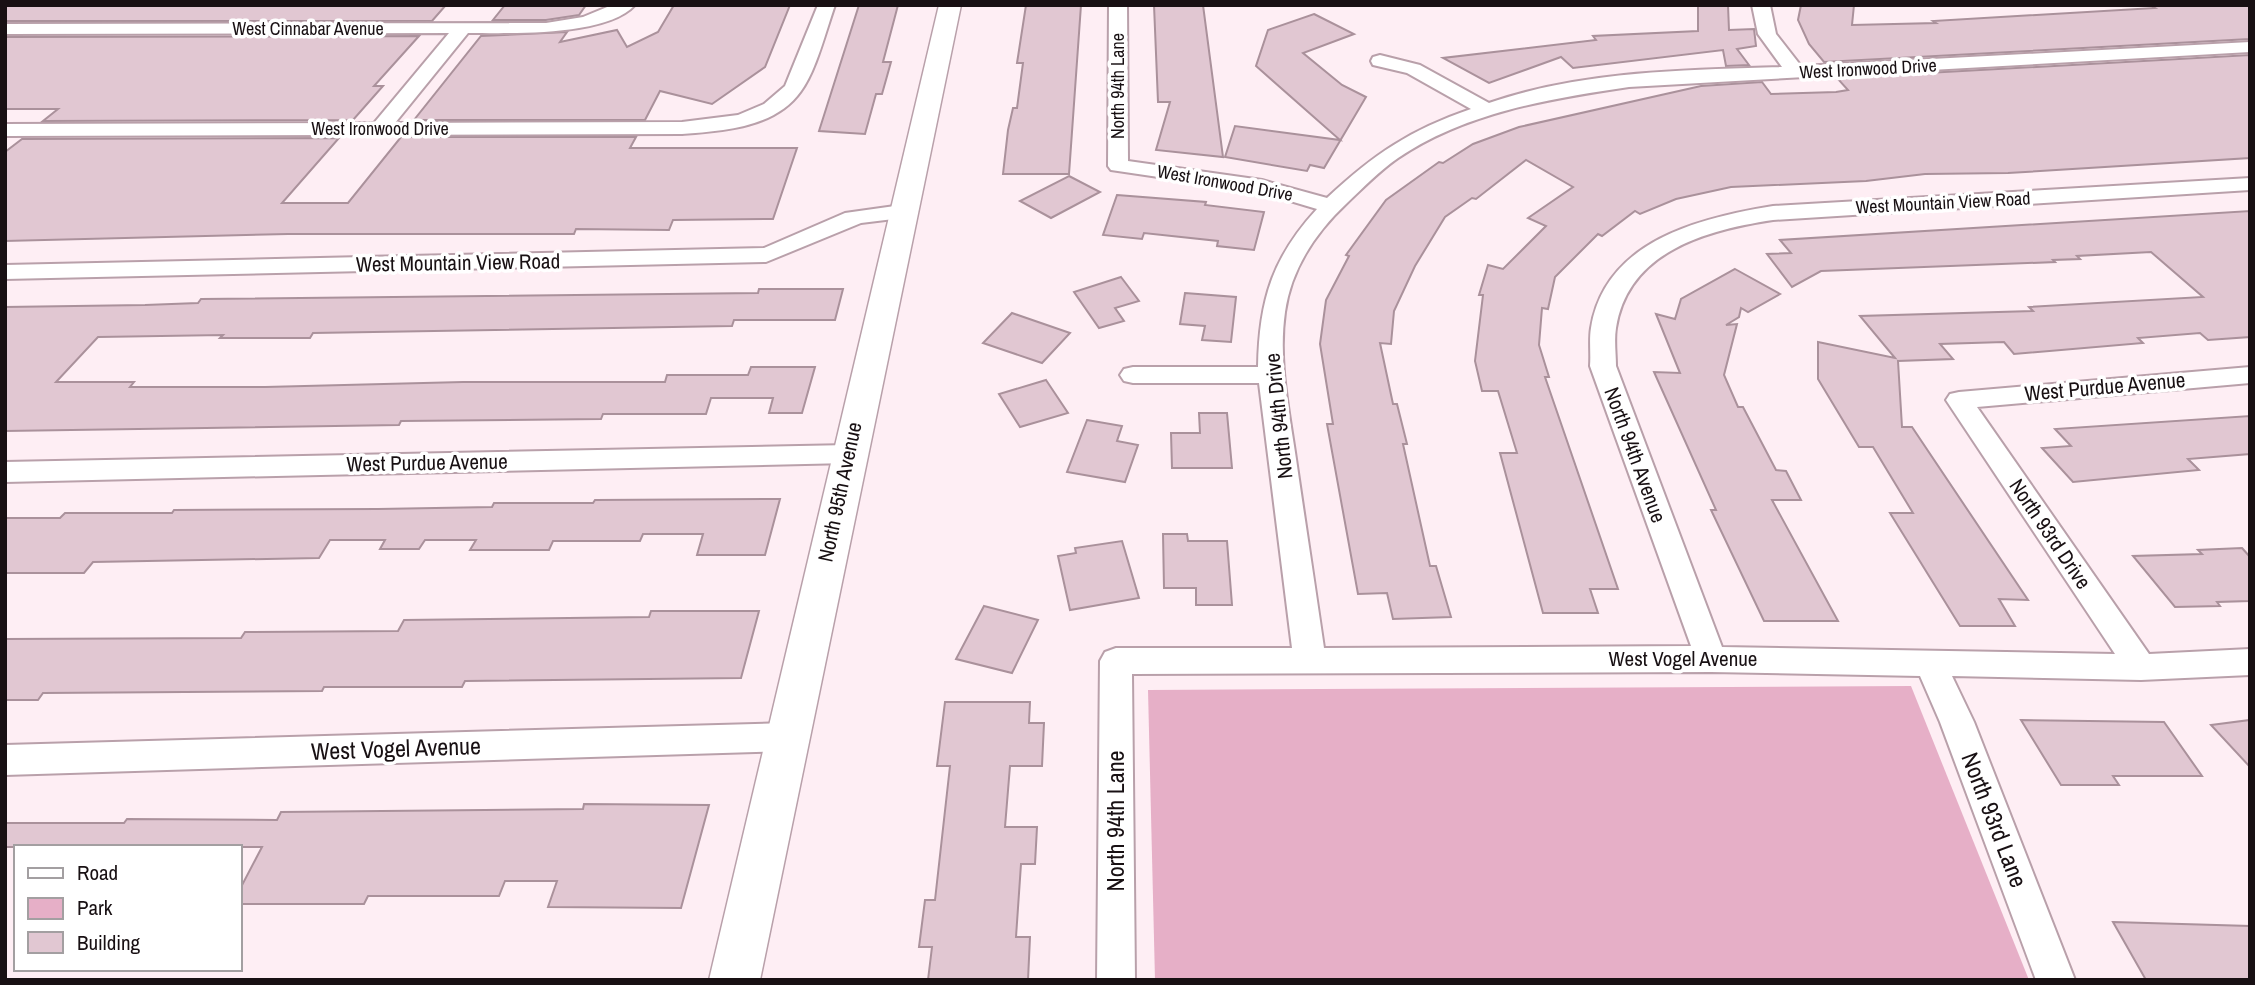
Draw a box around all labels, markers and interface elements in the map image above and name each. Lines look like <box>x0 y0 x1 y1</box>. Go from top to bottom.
street label: West Cinnabar Avenue <box>232 16 384 41</box>
street label: North 94th Lane <box>1105 33 1130 139</box>
street label: West Ironwood Drive <box>1799 52 1937 85</box>
street label: West Ironwood Drive <box>311 116 449 141</box>
street label: West Ironwood Drive <box>1155 158 1295 207</box>
street label: West Mountain View Road <box>1855 185 2031 220</box>
street label: West Mountain View Road <box>356 246 560 279</box>
street label: North 94th Drive <box>1257 352 1300 480</box>
street label: West Purdue Avenue <box>2023 365 2187 408</box>
street label: North 94th Avenue <box>1597 383 1673 527</box>
street label: North 95th Avenue <box>811 419 868 565</box>
street label: West Purdue Avenue <box>346 447 508 478</box>
street label: North 93rd Drive <box>2003 473 2098 595</box>
street label: West Vogel Avenue <box>1609 644 1757 673</box>
street label: West Vogel Avenue <box>310 729 481 767</box>
street label: North 93rd Lane <box>1955 748 2035 892</box>
street label: North 94th Lane <box>1099 750 1131 892</box>
legend <box>14 845 242 971</box>
text: Road <box>77 858 118 887</box>
text: Park <box>77 893 113 922</box>
text: Building <box>77 928 141 957</box>

